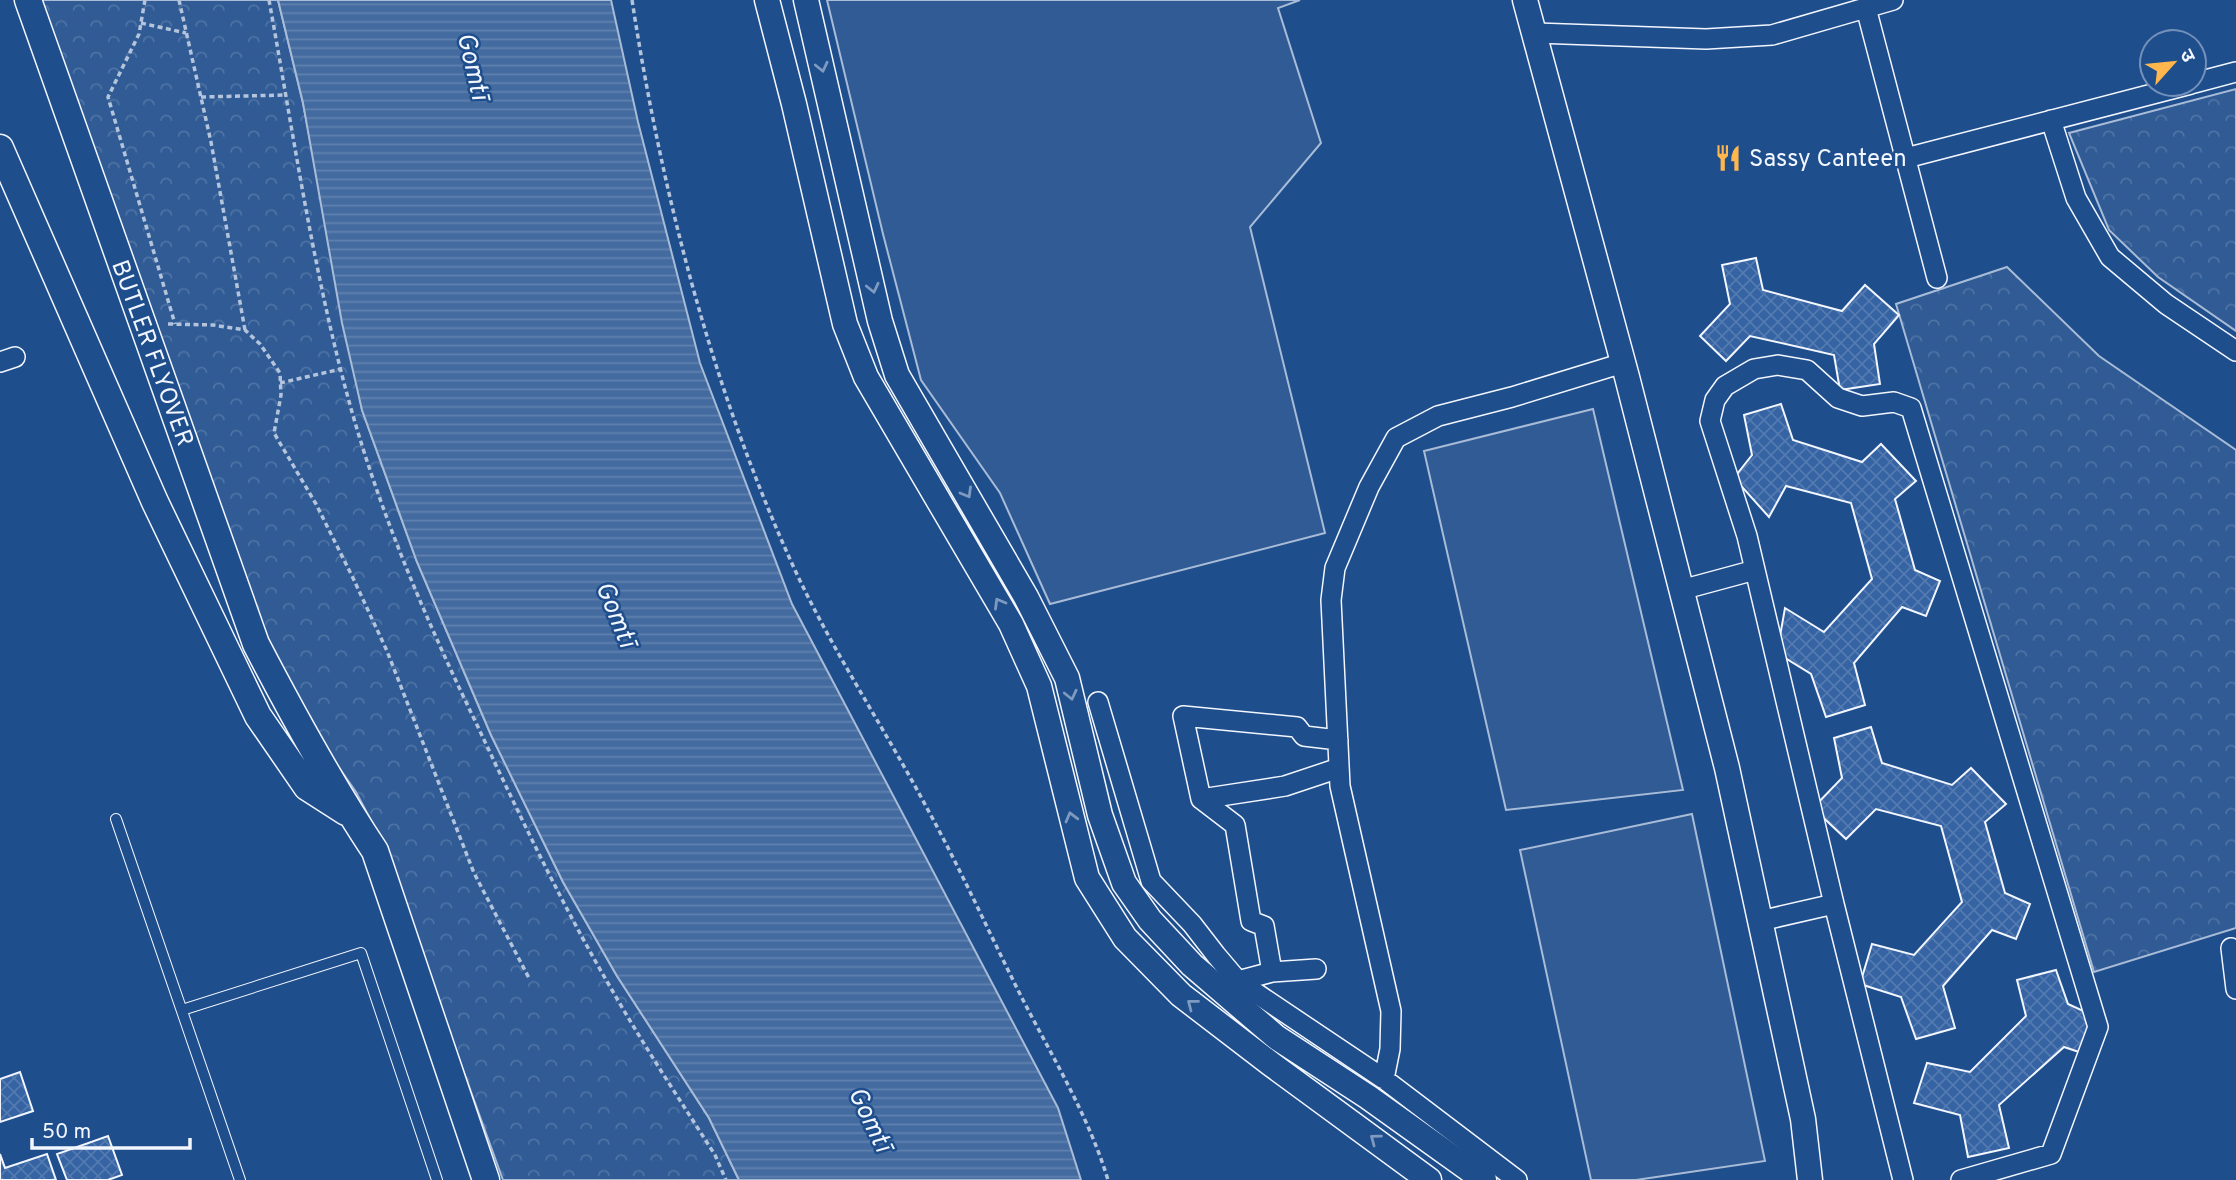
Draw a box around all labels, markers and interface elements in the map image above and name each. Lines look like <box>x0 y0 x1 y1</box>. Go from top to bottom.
north arrow <box>2138 28 2208 98</box>
water label: Gomtī <box>448 30 496 107</box>
text: उ <box>2173 46 2200 67</box>
one-way arrow <box>813 60 828 72</box>
restaurant icon: Sassy Canteen <box>1713 143 1743 173</box>
place label: Sassy Canteen <box>1749 145 1907 175</box>
street label: BUTLER FLYOVER <box>103 256 199 451</box>
one-way arrow <box>864 282 879 294</box>
one-way arrow <box>959 486 972 499</box>
water label: Gomtī <box>587 577 644 656</box>
one-way arrow <box>994 598 1007 610</box>
one-way arrow <box>1063 689 1077 701</box>
one-way arrow <box>1065 812 1079 824</box>
one-way arrow <box>1187 999 1200 1012</box>
water label: Gomtī <box>839 1082 900 1161</box>
scale bar <box>32 1106 189 1150</box>
text: 50 m <box>42 1119 91 1146</box>
one-way arrow <box>1370 1134 1383 1147</box>

